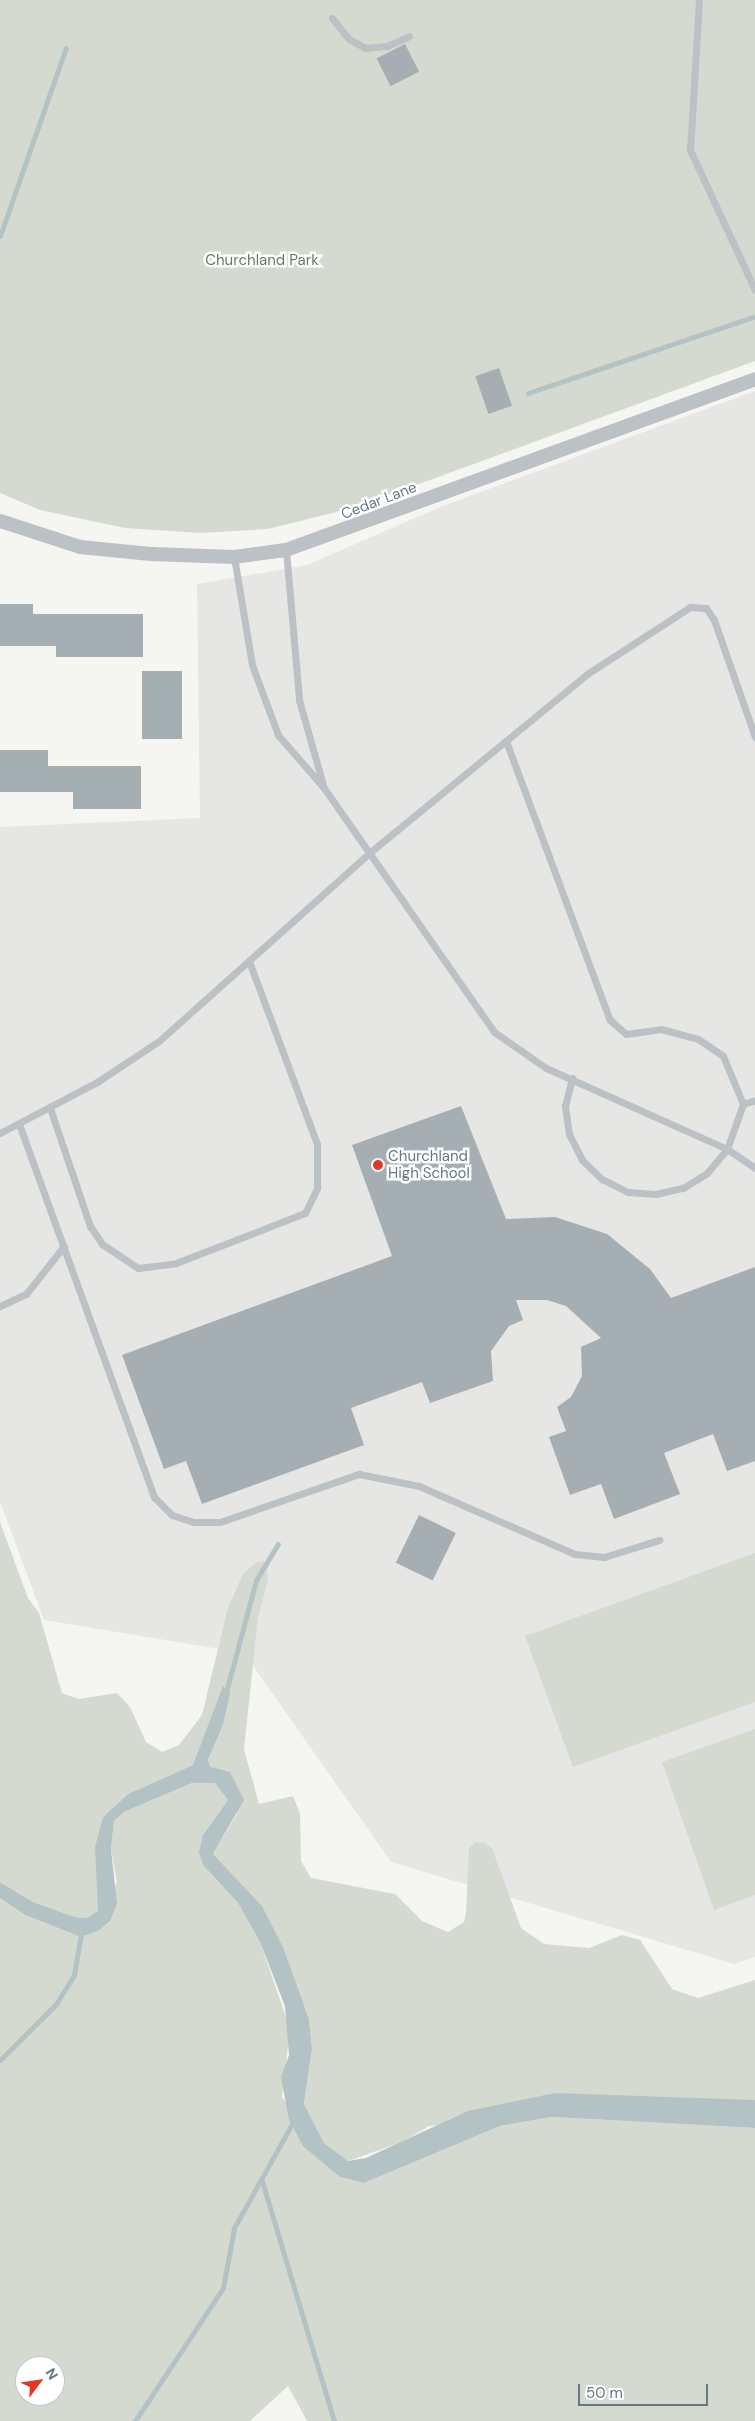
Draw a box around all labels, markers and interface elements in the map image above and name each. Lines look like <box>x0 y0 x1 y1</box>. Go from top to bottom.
park label: Churchland Park <box>205 252 319 270</box>
street label: Cedar Lane <box>339 478 419 524</box>
place label: Churchland High School <box>388 1147 470 1182</box>
marker: Churchland High School <box>372 1159 384 1171</box>
north arrow <box>15 2356 65 2406</box>
text: N <box>42 2365 62 2383</box>
scale bar <box>580 2374 710 2406</box>
text: 50 m <box>586 2383 623 2403</box>

